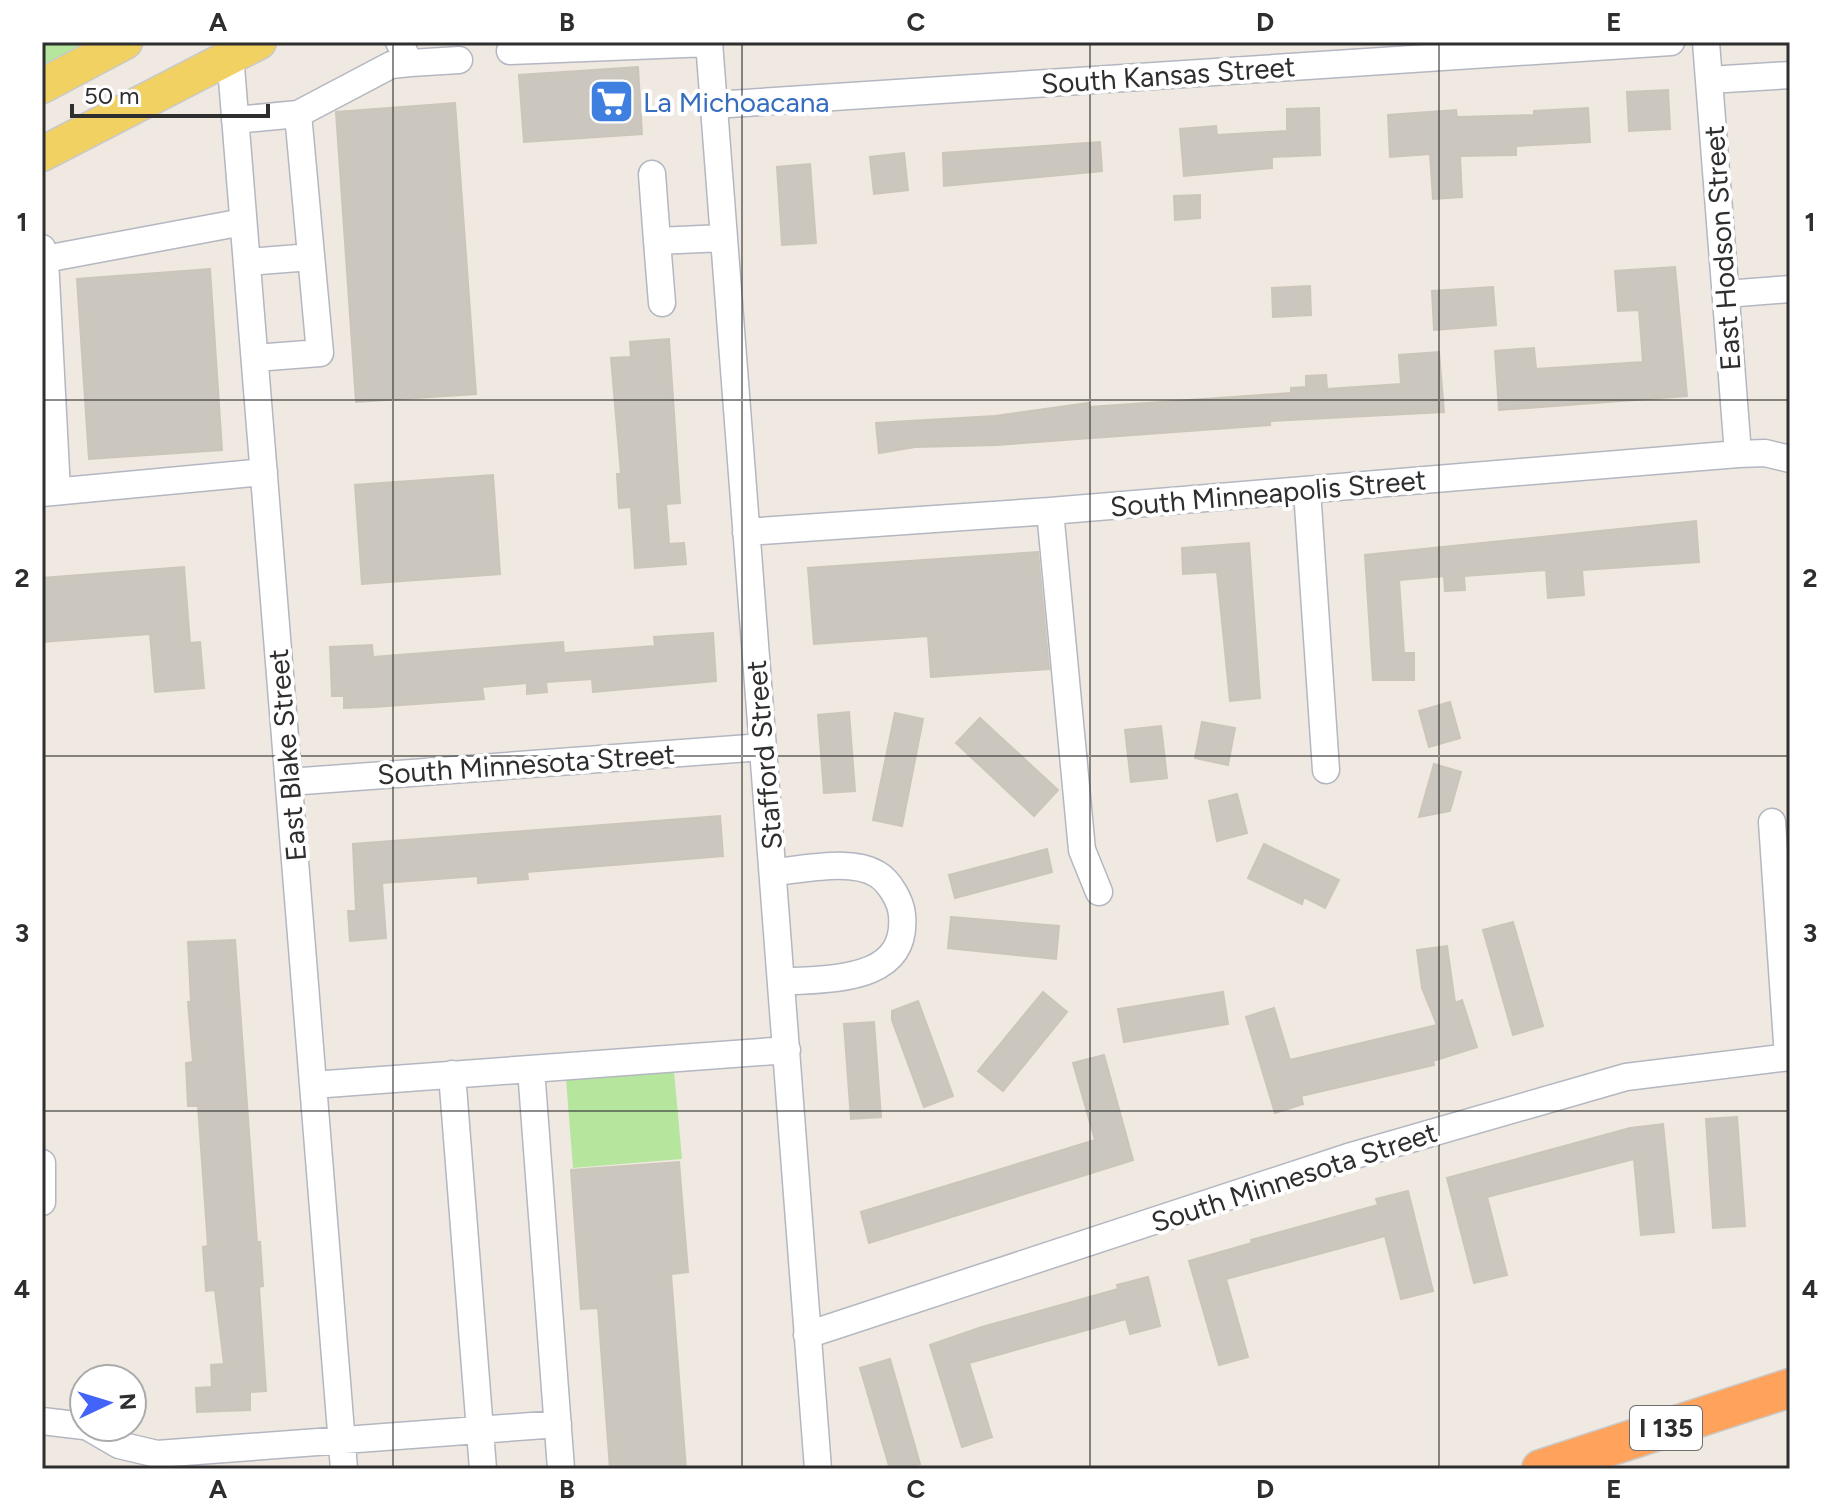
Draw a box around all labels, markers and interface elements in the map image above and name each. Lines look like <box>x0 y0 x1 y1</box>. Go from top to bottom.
text: A <box>209 6 228 38</box>
text: B <box>559 6 575 38</box>
text: C <box>907 6 926 38</box>
text: D <box>1256 6 1274 38</box>
text: E <box>1606 6 1622 38</box>
street label: South Kansas Street <box>1040 49 1296 101</box>
scale bar <box>72 68 268 118</box>
supermarket icon: La Michoacana <box>588 78 636 126</box>
text: 50 m <box>84 81 140 110</box>
place label: La Michoacana <box>643 85 830 119</box>
street label: East Hodson Street <box>1696 124 1748 372</box>
text: 1 <box>17 206 27 238</box>
text: 1 <box>1805 206 1815 238</box>
street label: South Minneapolis Street <box>1109 462 1427 524</box>
text: 2 <box>14 562 30 594</box>
text: 2 <box>1802 562 1818 594</box>
street label: East Blake Street <box>261 648 313 862</box>
street label: Stafford Street <box>739 659 789 851</box>
street label: South Minnesota Street <box>376 737 676 791</box>
text: 3 <box>15 917 29 949</box>
text: 3 <box>1803 917 1817 949</box>
street label: South Minnesota Street <box>1147 1115 1441 1239</box>
text: 4 <box>14 1273 30 1305</box>
text: 4 <box>1802 1273 1818 1305</box>
north arrow <box>68 1363 148 1443</box>
text: N <box>113 1392 142 1411</box>
road number: I 135 <box>1630 1406 1702 1450</box>
text: A <box>209 1473 228 1505</box>
text: B <box>559 1473 575 1505</box>
text: C <box>907 1473 926 1505</box>
text: D <box>1256 1473 1274 1505</box>
text: E <box>1606 1473 1622 1505</box>

